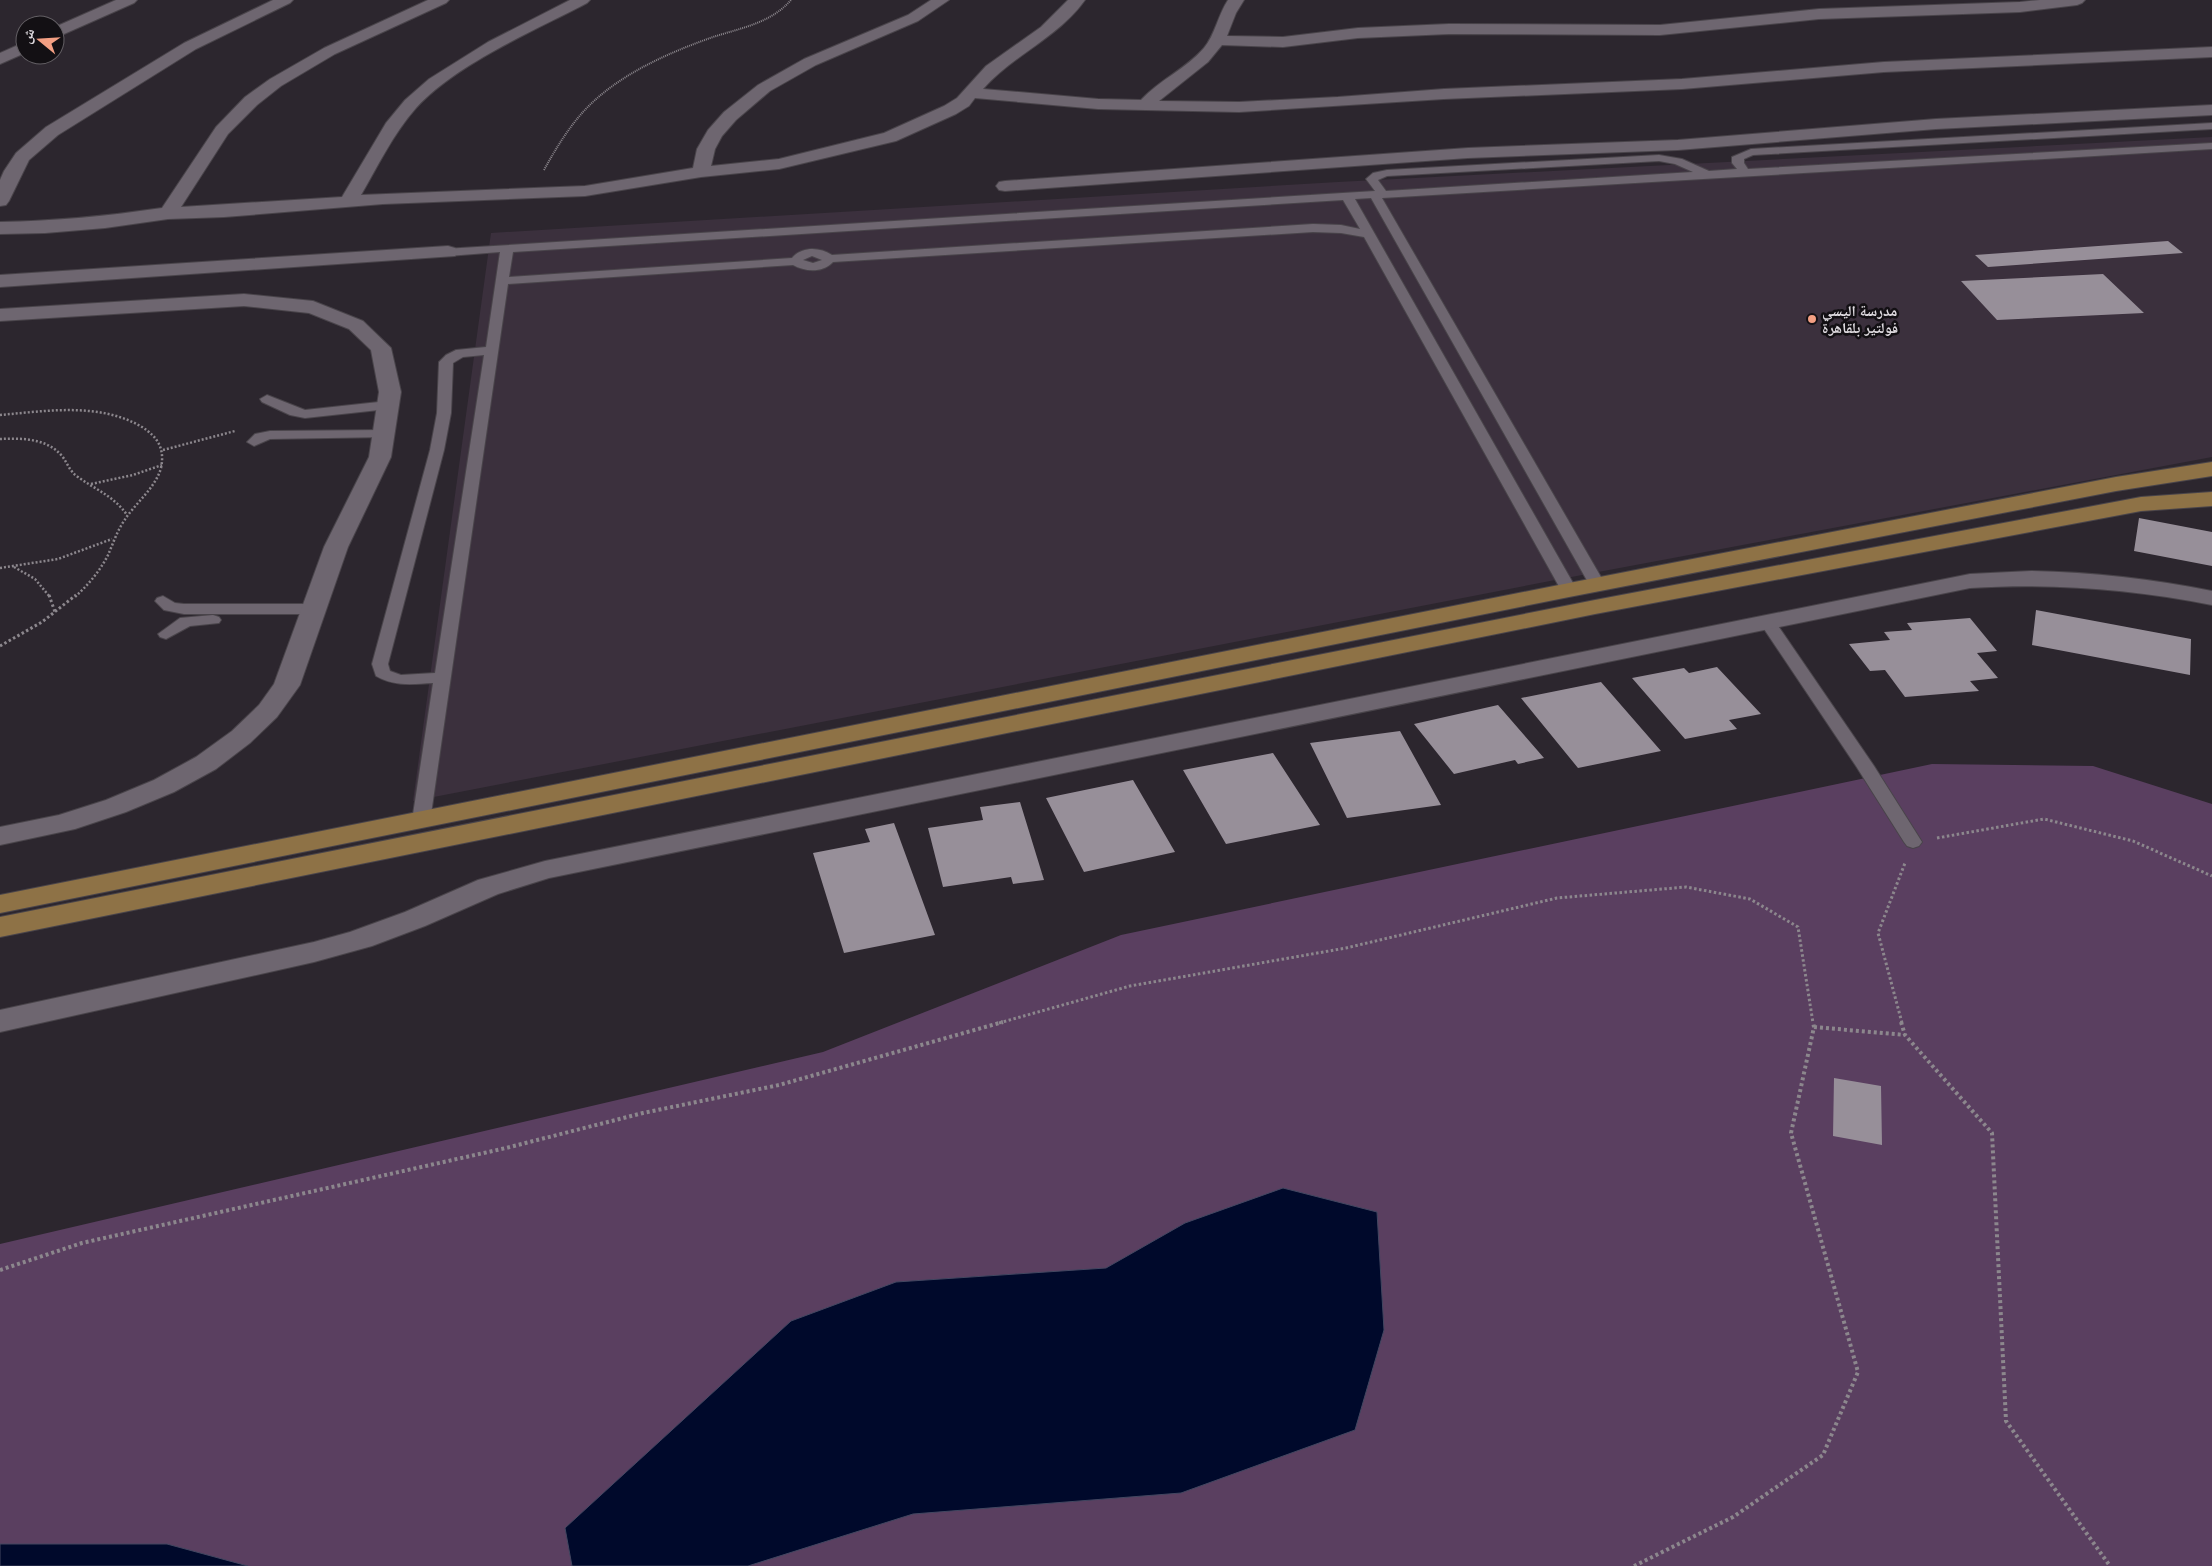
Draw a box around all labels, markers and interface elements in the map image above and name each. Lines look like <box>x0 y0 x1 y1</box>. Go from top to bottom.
north arrow <box>15 15 65 65</box>
text: ش <box>17 26 39 46</box>
place label: مدرسة اليسي فولتير بلقاهرة <box>1822 301 1898 337</box>
marker: مدرسة اليسي فولتير بلقاهرة <box>1806 313 1818 325</box>

